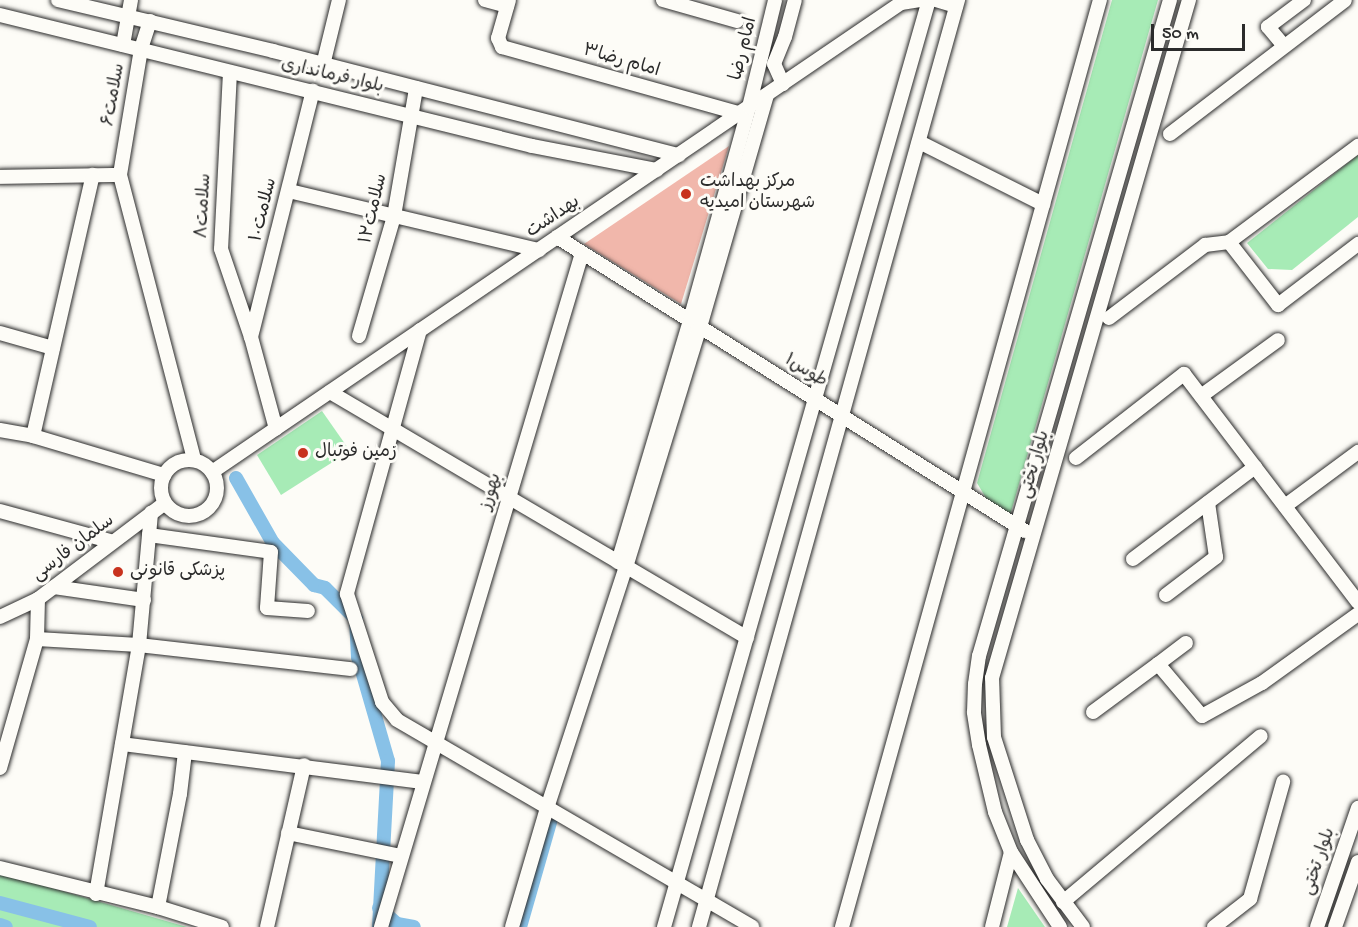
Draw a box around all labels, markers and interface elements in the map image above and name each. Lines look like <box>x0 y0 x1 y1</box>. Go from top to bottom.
scale bar <box>1154 12 1248 50</box>
street label: امام رضا <box>727 15 763 83</box>
text: 50 m <box>1162 24 1199 45</box>
street label: امام رضا۳ <box>580 41 662 83</box>
street label: بلوار فرمانداری <box>279 55 385 99</box>
street label: سلامت۶ <box>99 62 131 128</box>
street label: سلامت۱۲ <box>356 172 394 246</box>
street label: سلامت۸ <box>193 173 217 239</box>
place label: مرکز بهداشت شهرستان امیدیه <box>700 173 815 216</box>
street label: سلامت۱۰ <box>247 176 283 244</box>
marker: مرکز بهداشت شهرستان امیدیه <box>677 185 695 203</box>
street label: بهداشت <box>523 192 585 244</box>
street label: طوس۱ <box>779 350 831 394</box>
street label: بلوار تختی <box>1016 429 1056 501</box>
place label: زمین فوتبال <box>315 442 397 464</box>
marker: زمین فوتبال <box>296 446 310 460</box>
street label: بهورز <box>476 471 508 513</box>
street label: سلمان فارسی <box>29 511 119 587</box>
place label: پزشکی قانونی <box>130 561 225 583</box>
marker: پزشکی قانونی <box>111 565 125 579</box>
street label: بلوار تختی <box>1298 826 1342 898</box>

